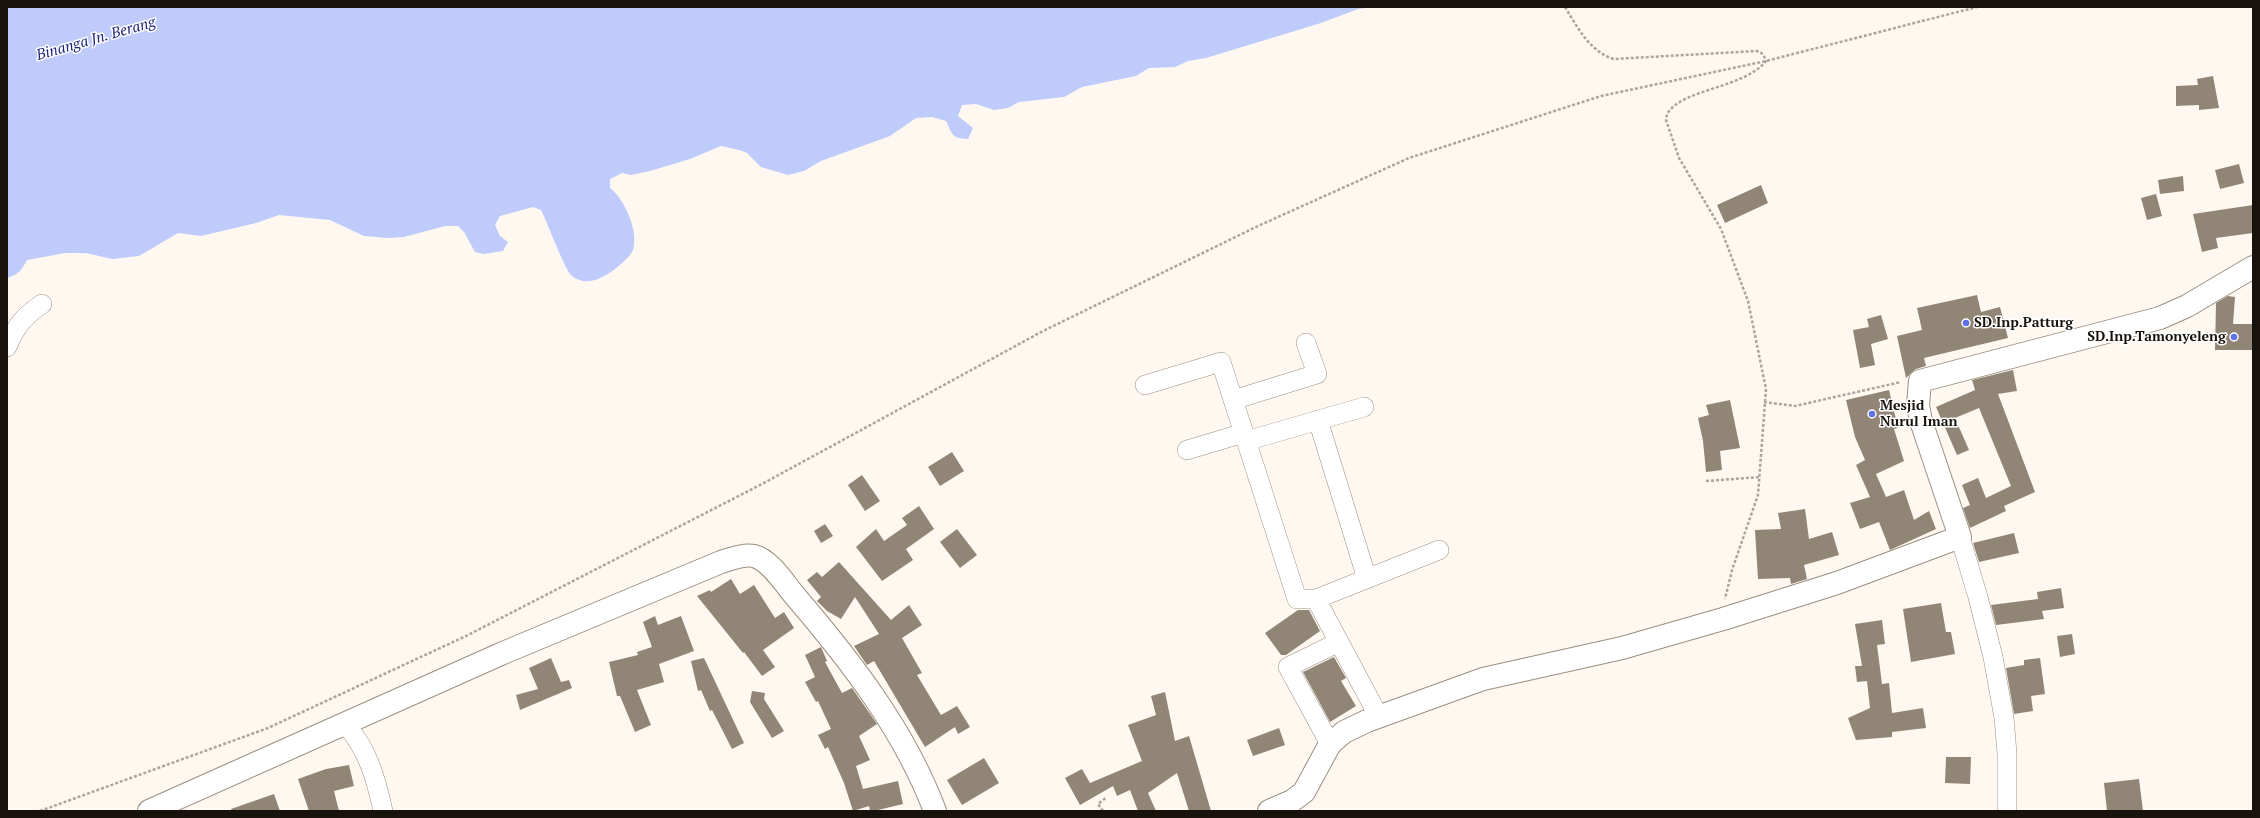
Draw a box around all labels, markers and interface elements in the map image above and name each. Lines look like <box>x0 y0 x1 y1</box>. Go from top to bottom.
water label: Binanga Jn. Berang <box>34 13 158 65</box>
place label: SD.Inp.Patturg <box>1974 315 2073 331</box>
marker: SD.Inp.Patturg <box>1961 318 1971 328</box>
place label: SD.Inp.Tamonyeleng <box>2087 329 2226 345</box>
marker: SD.Inp.Tamonyeleng <box>2229 332 2239 342</box>
place label: Mesjid Nurul Iman <box>1880 398 1957 430</box>
marker: Mesjid Nurul Iman <box>1867 409 1877 419</box>

